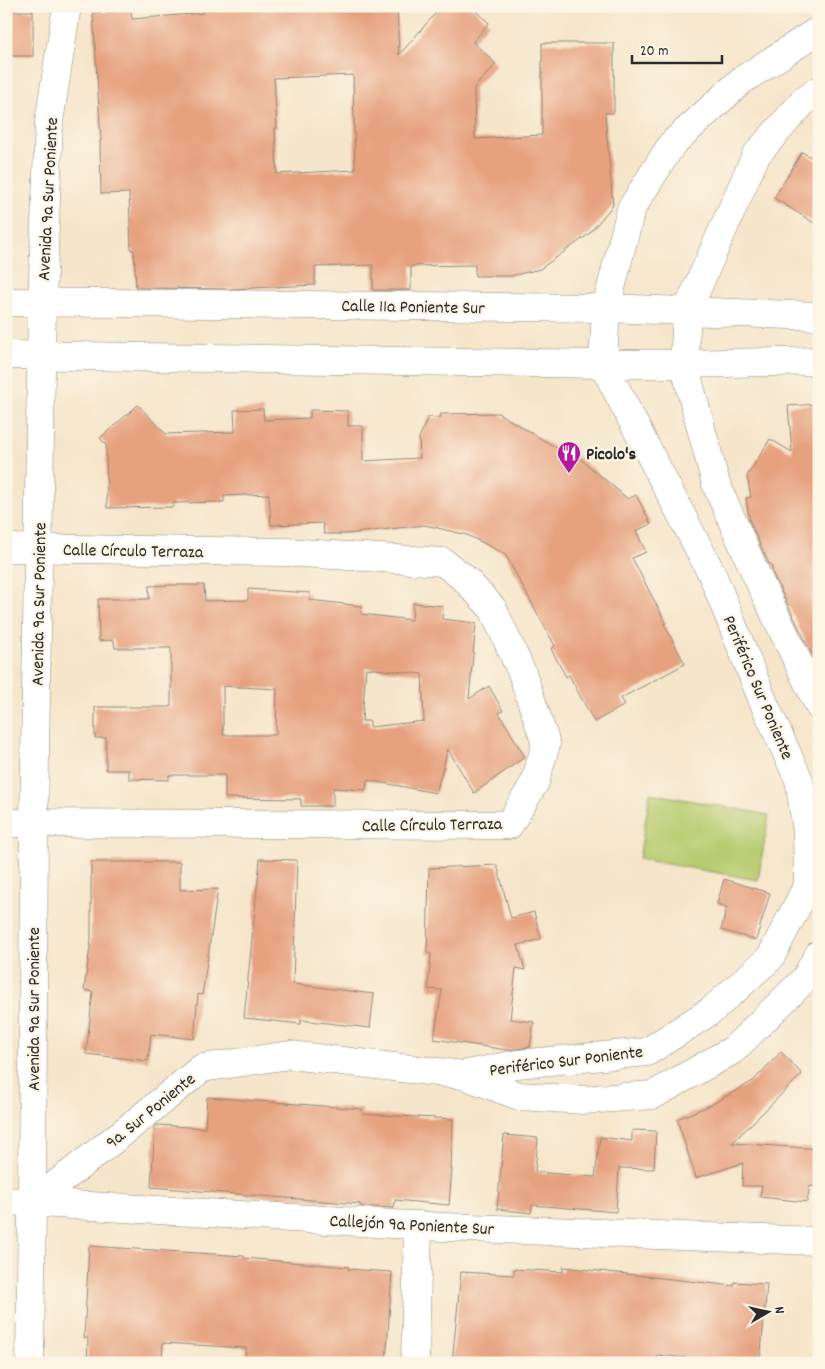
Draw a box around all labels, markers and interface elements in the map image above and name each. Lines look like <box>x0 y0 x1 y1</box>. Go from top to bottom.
scale bar <box>632 32 722 64</box>
text: 20 m <box>640 41 668 63</box>
street label: Avenida 9a Sur Poniente <box>33 117 66 282</box>
street label: Calle 11a Poniente Sur <box>341 295 485 322</box>
restaurant icon: Picolo's <box>556 440 582 474</box>
place label: Picolo's <box>586 443 637 468</box>
street label: Avenida 9a Sur Poniente <box>27 522 54 686</box>
street label: Calle Círculo Terraza <box>63 539 204 566</box>
street label: Periférico Sur Poniente <box>715 612 798 764</box>
street label: Calle Círculo Terraza <box>362 813 503 840</box>
street label: Avenida 9a Sur Poniente <box>23 927 48 1091</box>
street label: Periférico Sur Poniente <box>488 1041 645 1084</box>
street label: 9a. Sur Poniente <box>101 1068 202 1156</box>
street label: Callejón 9a Poniente Sur <box>329 1210 495 1243</box>
north arrow <box>742 1286 792 1336</box>
text: N <box>768 1305 789 1315</box>

